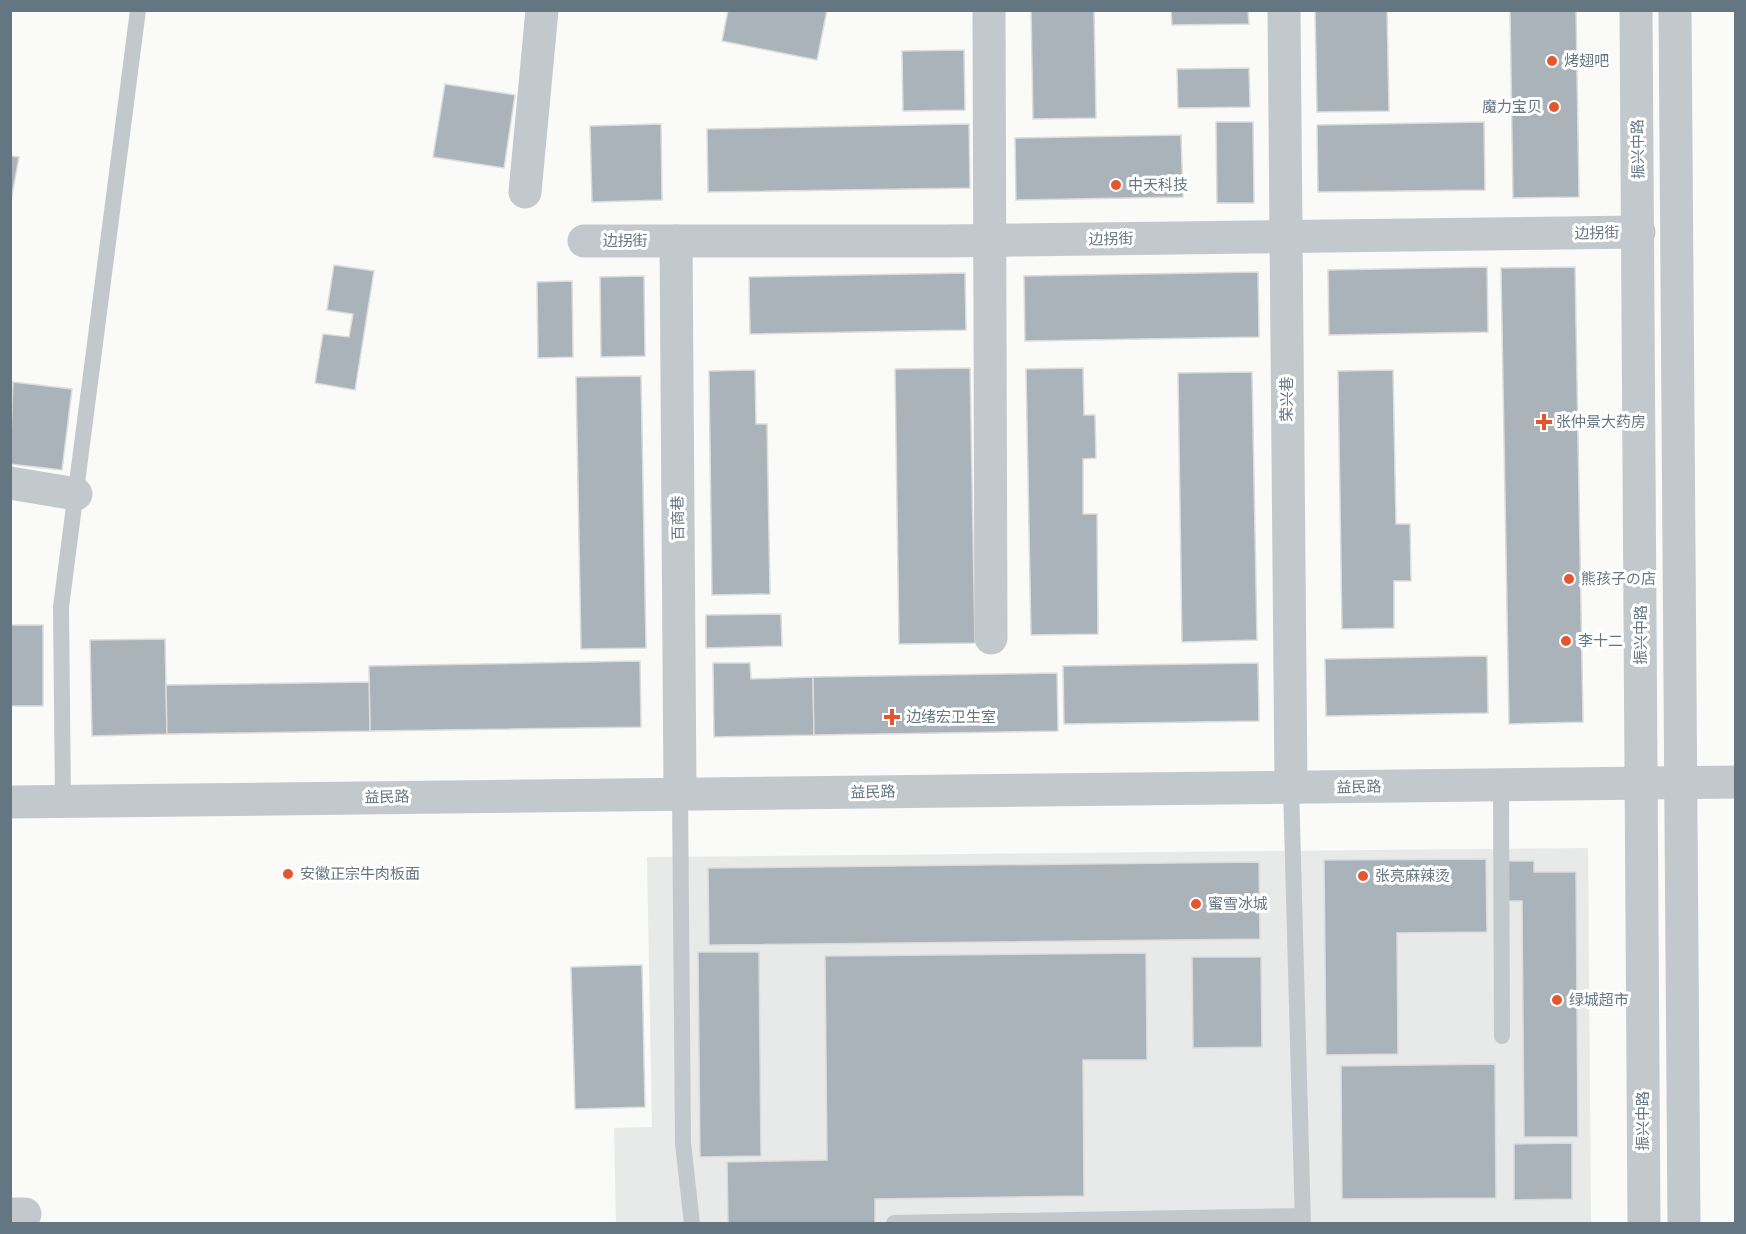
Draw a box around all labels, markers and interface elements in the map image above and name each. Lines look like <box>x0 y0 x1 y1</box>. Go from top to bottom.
place label: 烤翅吧 <box>1564 52 1609 72</box>
marker: 烤翅吧 <box>1545 54 1559 68</box>
place label: 魔力宝贝 <box>1482 99 1542 118</box>
marker: 魔力宝贝 <box>1547 100 1561 114</box>
street label: 振兴中路 <box>1629 119 1650 179</box>
place label: 中天科技 <box>1128 177 1188 196</box>
marker: 中天科技 <box>1109 178 1123 192</box>
street label: 边拐街 <box>1574 225 1620 244</box>
street label: 边拐街 <box>1088 231 1134 250</box>
street label: 边拐街 <box>602 233 648 252</box>
street label: 荣兴巷 <box>1279 376 1298 422</box>
place label: 张仲景大药房 <box>1556 413 1646 433</box>
marker: 张仲景大药房 <box>1537 415 1551 429</box>
street label: 百商巷 <box>670 495 689 541</box>
place label: 熊孩子の店 <box>1581 570 1656 590</box>
marker: 熊孩子の店 <box>1562 572 1576 586</box>
street label: 振兴中路 <box>1633 605 1652 665</box>
place label: 李十二 <box>1578 633 1623 652</box>
marker: 李十二 <box>1559 634 1573 648</box>
marker: 边绪宏卫生室 <box>883 708 901 726</box>
place label: 边绪宏卫生室 <box>906 709 996 728</box>
street label: 益民路 <box>1336 779 1382 798</box>
street label: 益民路 <box>850 784 896 803</box>
street label: 益民路 <box>364 789 410 808</box>
place label: 安徽正宗牛肉板面 <box>300 866 420 885</box>
marker: 安徽正宗牛肉板面 <box>281 867 295 881</box>
place label: 张亮麻辣烫 <box>1375 867 1450 887</box>
marker: 张亮麻辣烫 <box>1356 869 1370 883</box>
place label: 蜜雪冰城 <box>1208 896 1268 915</box>
marker: 蜜雪冰城 <box>1189 897 1203 911</box>
place label: 绿城超市 <box>1569 992 1629 1011</box>
marker: 绿城超市 <box>1550 993 1564 1007</box>
street label: 振兴中路 <box>1635 1091 1654 1151</box>

